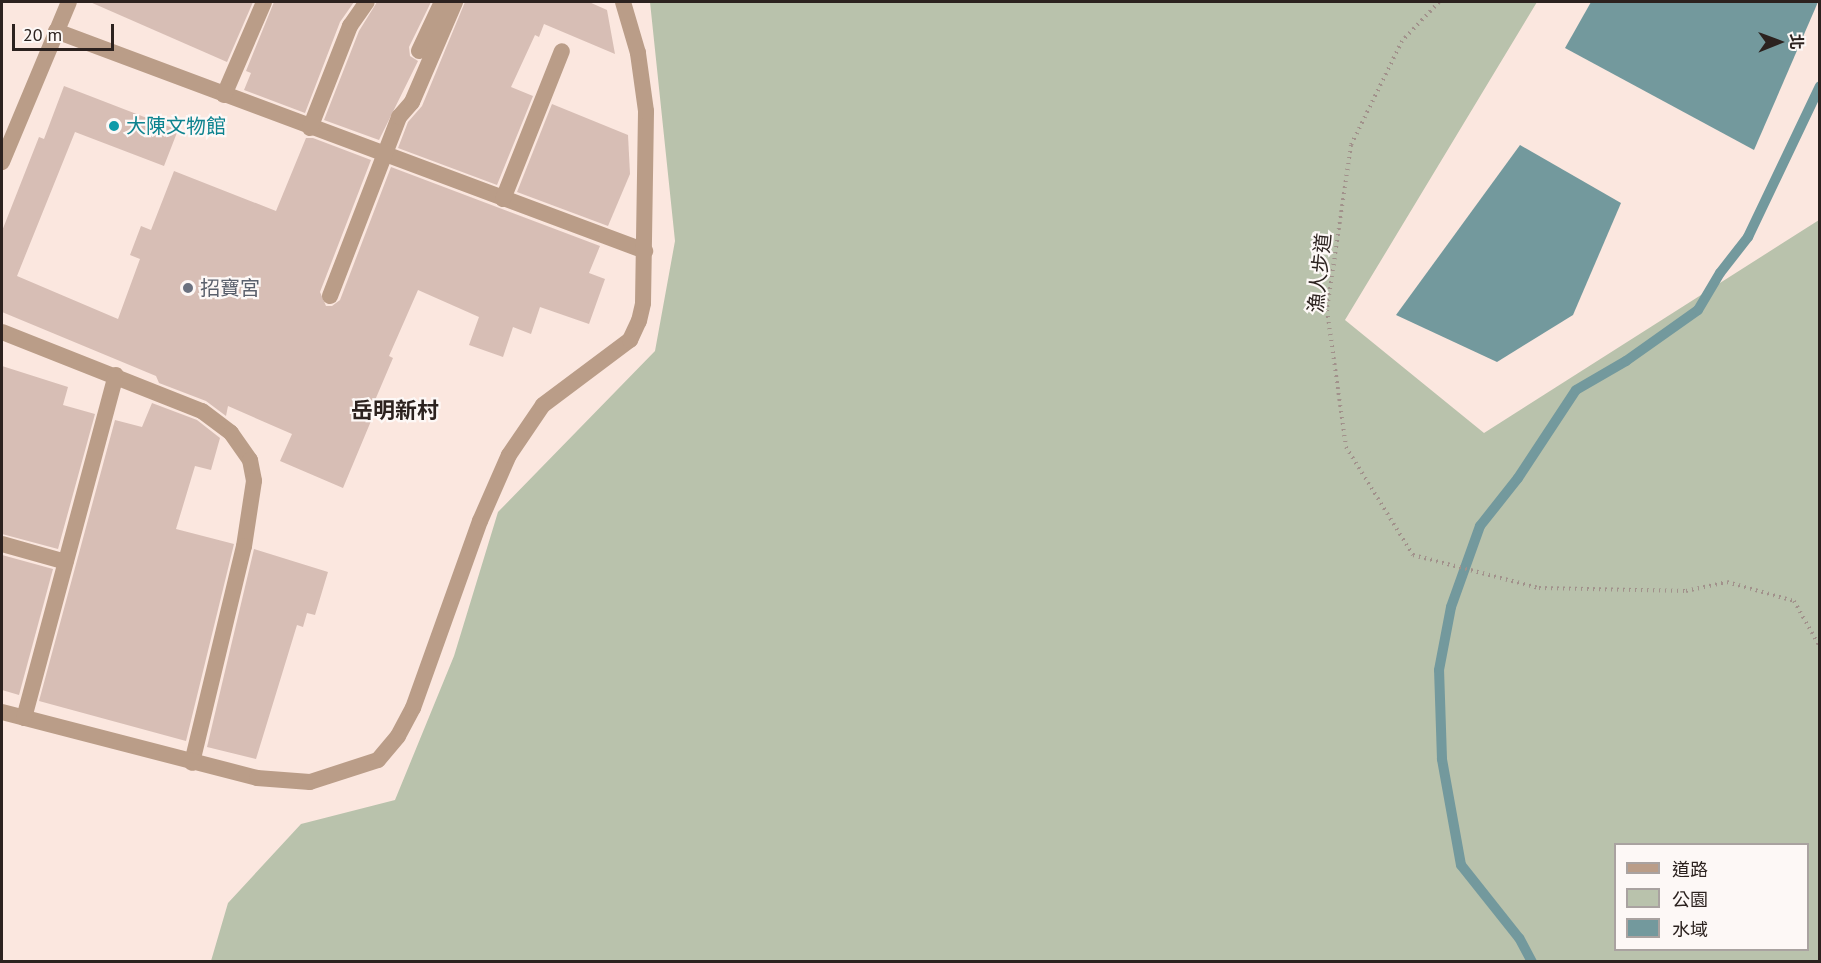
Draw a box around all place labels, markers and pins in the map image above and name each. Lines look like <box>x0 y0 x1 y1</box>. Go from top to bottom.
place label: 大陳文物館 <box>126 114 226 138</box>
marker: 大陳文物館 <box>107 119 121 133</box>
place label: 招寶宮 <box>200 276 260 300</box>
marker: 招寶宮 <box>181 281 195 295</box>

